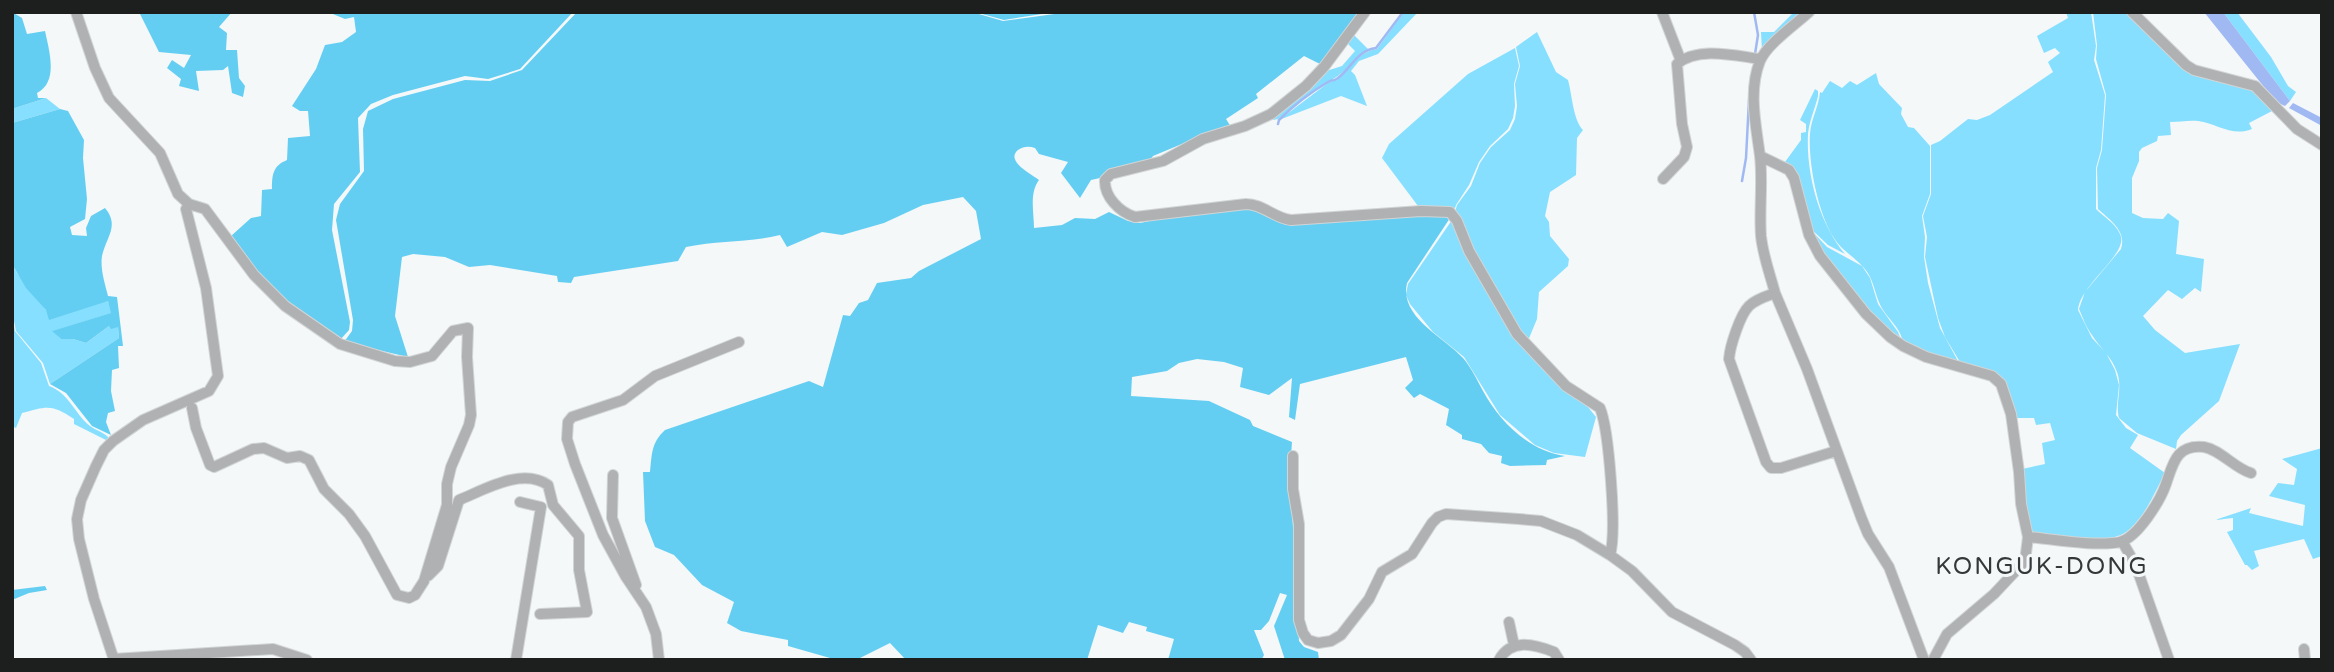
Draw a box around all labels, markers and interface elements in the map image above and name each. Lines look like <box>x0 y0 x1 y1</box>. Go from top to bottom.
district label: KONGUK-DONG <box>1935 552 2149 581</box>

